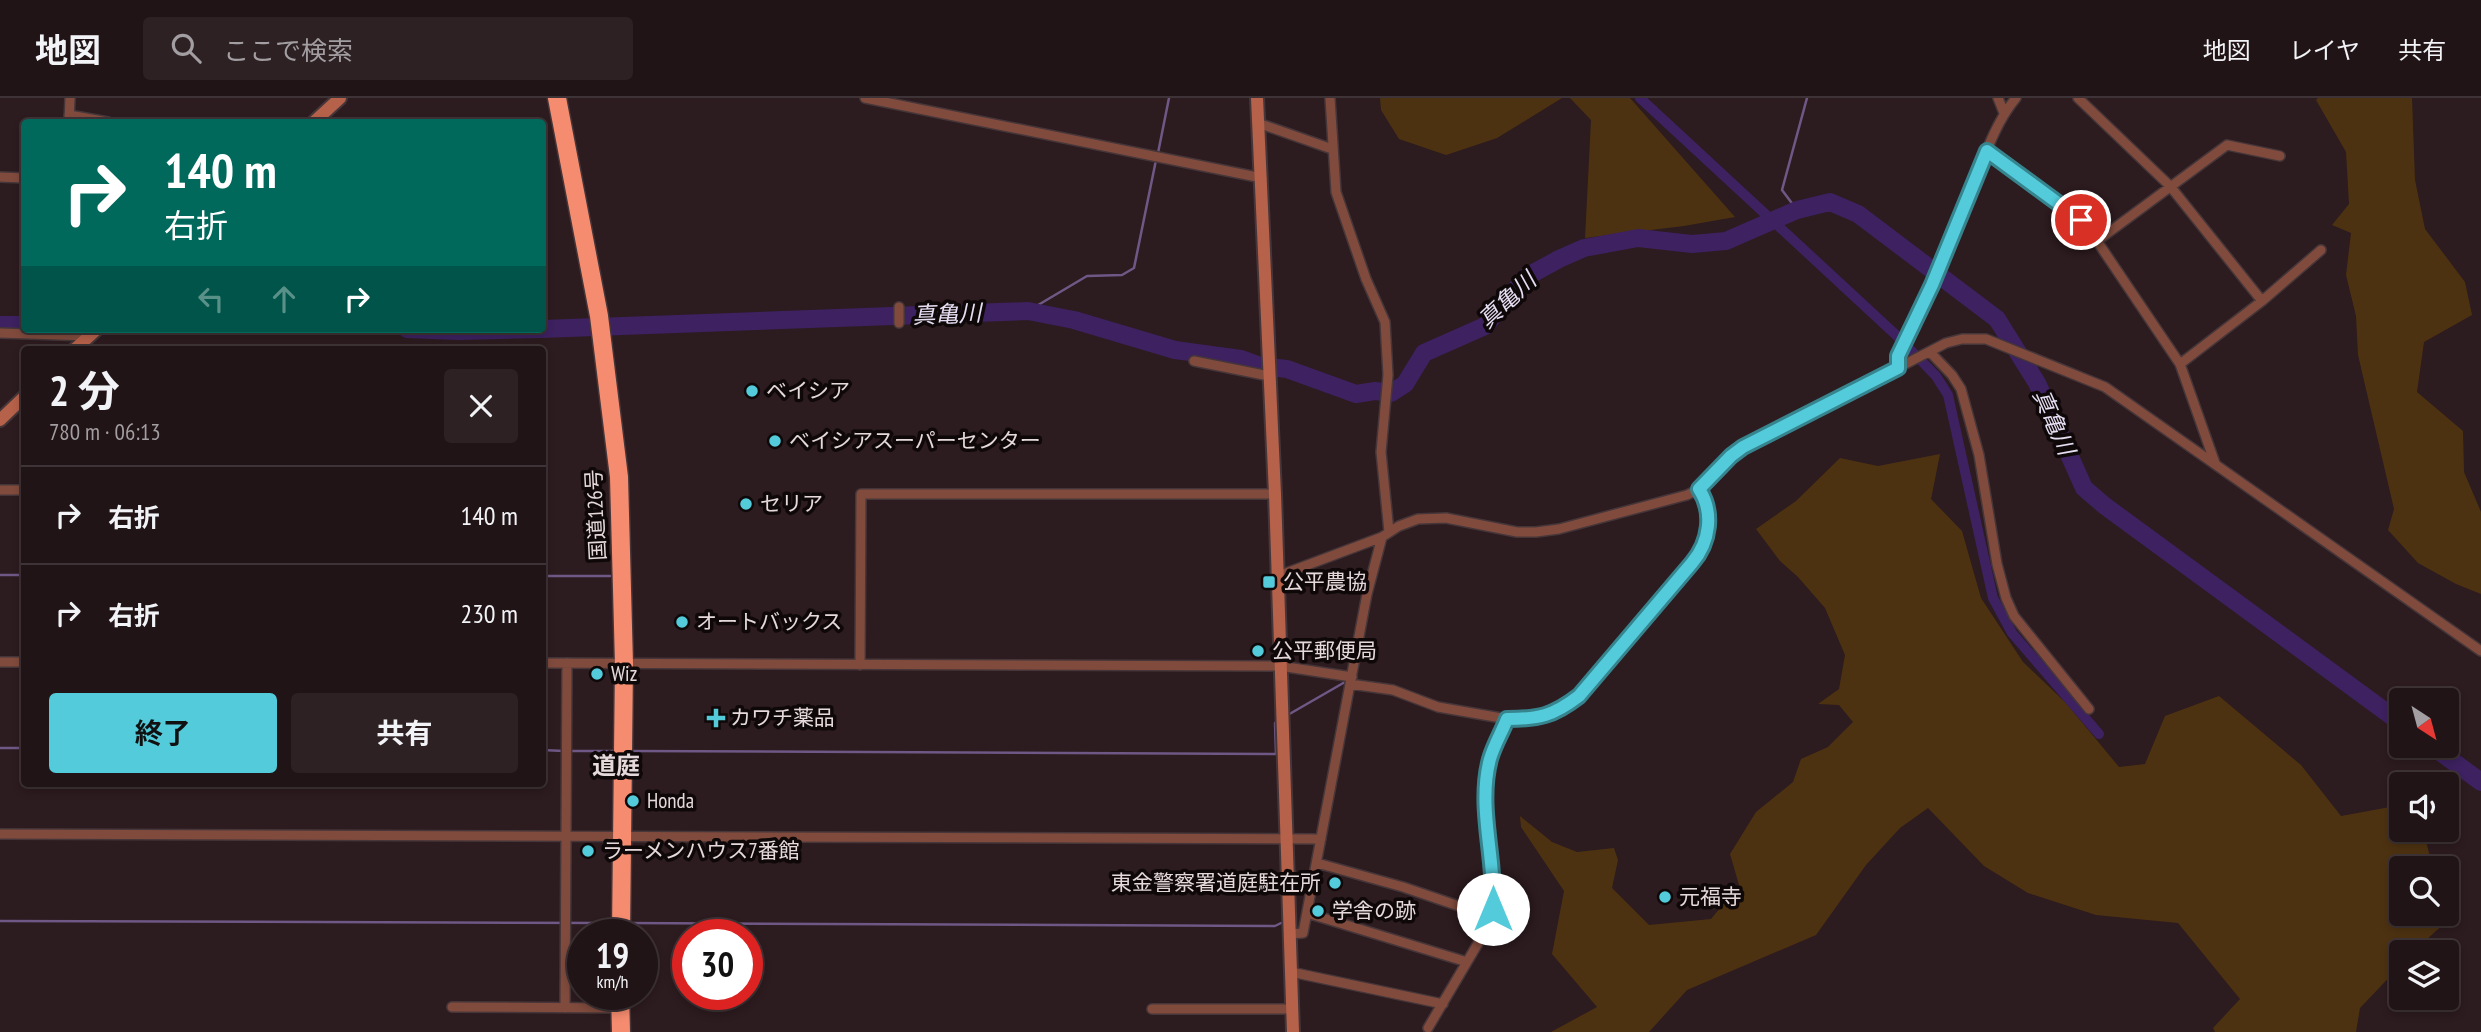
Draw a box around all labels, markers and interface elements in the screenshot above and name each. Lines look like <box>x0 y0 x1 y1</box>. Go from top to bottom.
search box <box>143 17 633 80</box>
text: 地図 <box>35 28 101 71</box>
icon: search <box>167 29 205 67</box>
text: ここで検索 <box>223 34 353 67</box>
text: 地図 <box>2203 35 2251 66</box>
text: レイヤ <box>2289 35 2360 66</box>
text: 共有 <box>2398 35 2446 66</box>
text: 140 m <box>164 138 277 202</box>
icon: right <box>49 147 140 238</box>
pin <box>2051 190 2111 250</box>
icon: arrive <box>2062 201 2100 239</box>
text: 右折 <box>164 204 228 246</box>
water label: 真亀川 <box>1472 263 1544 334</box>
icon: left <box>192 280 230 318</box>
icon: ahead <box>265 280 303 318</box>
icon: right <box>338 280 376 318</box>
water label: 真亀川 <box>912 298 985 329</box>
text: 2 分 <box>49 363 120 418</box>
button: close <box>444 369 518 443</box>
place label: ベイシア <box>766 377 850 404</box>
marker: ベイシア <box>744 383 760 399</box>
water label: 真亀川 <box>2027 384 2083 462</box>
text: 780 m · 06:13 <box>49 417 161 446</box>
place label: ベイシアスーパーセンター <box>789 427 1041 454</box>
marker: ベイシアスーパーセンター <box>767 433 783 449</box>
street label: 国道126号 <box>580 469 611 561</box>
place label: セリア <box>760 490 823 517</box>
icon: right <box>49 496 87 534</box>
marker: セリア <box>738 496 754 512</box>
text: 140 m <box>460 499 518 532</box>
text: 右折 <box>108 501 160 534</box>
place label: 公平農協 <box>1283 568 1367 595</box>
marker: 公平農協 <box>1261 574 1277 590</box>
icon: right <box>49 594 87 632</box>
text: 230 m <box>460 597 518 630</box>
text: 右折 <box>108 599 160 632</box>
place label: オートバックス <box>696 608 842 635</box>
marker: オートバックス <box>674 614 690 630</box>
place label: 公平郵便局 <box>1272 637 1377 664</box>
marker: 公平郵便局 <box>1250 643 1266 659</box>
place label: Wiz <box>611 660 637 687</box>
marker: Wiz <box>589 666 605 682</box>
north arrow <box>2389 688 2459 758</box>
map controls <box>2389 688 2459 1010</box>
button: 終了 <box>49 693 277 773</box>
button: 共有 <box>291 693 518 773</box>
place label: カワチ薬品 <box>730 704 835 731</box>
marker: カワチ薬品 <box>708 710 724 726</box>
district label: 道庭 <box>592 750 640 781</box>
button: sound <box>2389 772 2459 842</box>
place label: Honda <box>647 787 694 814</box>
marker: Honda <box>625 793 641 809</box>
place label: ラーメンハウス7番館 <box>602 837 800 864</box>
marker: ラーメンハウス7番館 <box>580 843 596 859</box>
button: search <box>2389 856 2459 926</box>
place label: 東金警察署道庭駐在所 <box>1111 869 1321 896</box>
position arrow <box>1456 872 1530 946</box>
marker: 東金警察署道庭駐在所 <box>1327 875 1343 891</box>
place label: 元福寺 <box>1679 883 1742 910</box>
marker: 元福寺 <box>1657 889 1673 905</box>
place label: 学舎の跡 <box>1332 897 1416 924</box>
marker: 学舎の跡 <box>1310 903 1326 919</box>
speed limit sign: 30 <box>672 919 763 1010</box>
text: 19 <box>596 932 629 978</box>
button: layers <box>2389 940 2459 1010</box>
text: km/h <box>597 970 628 993</box>

